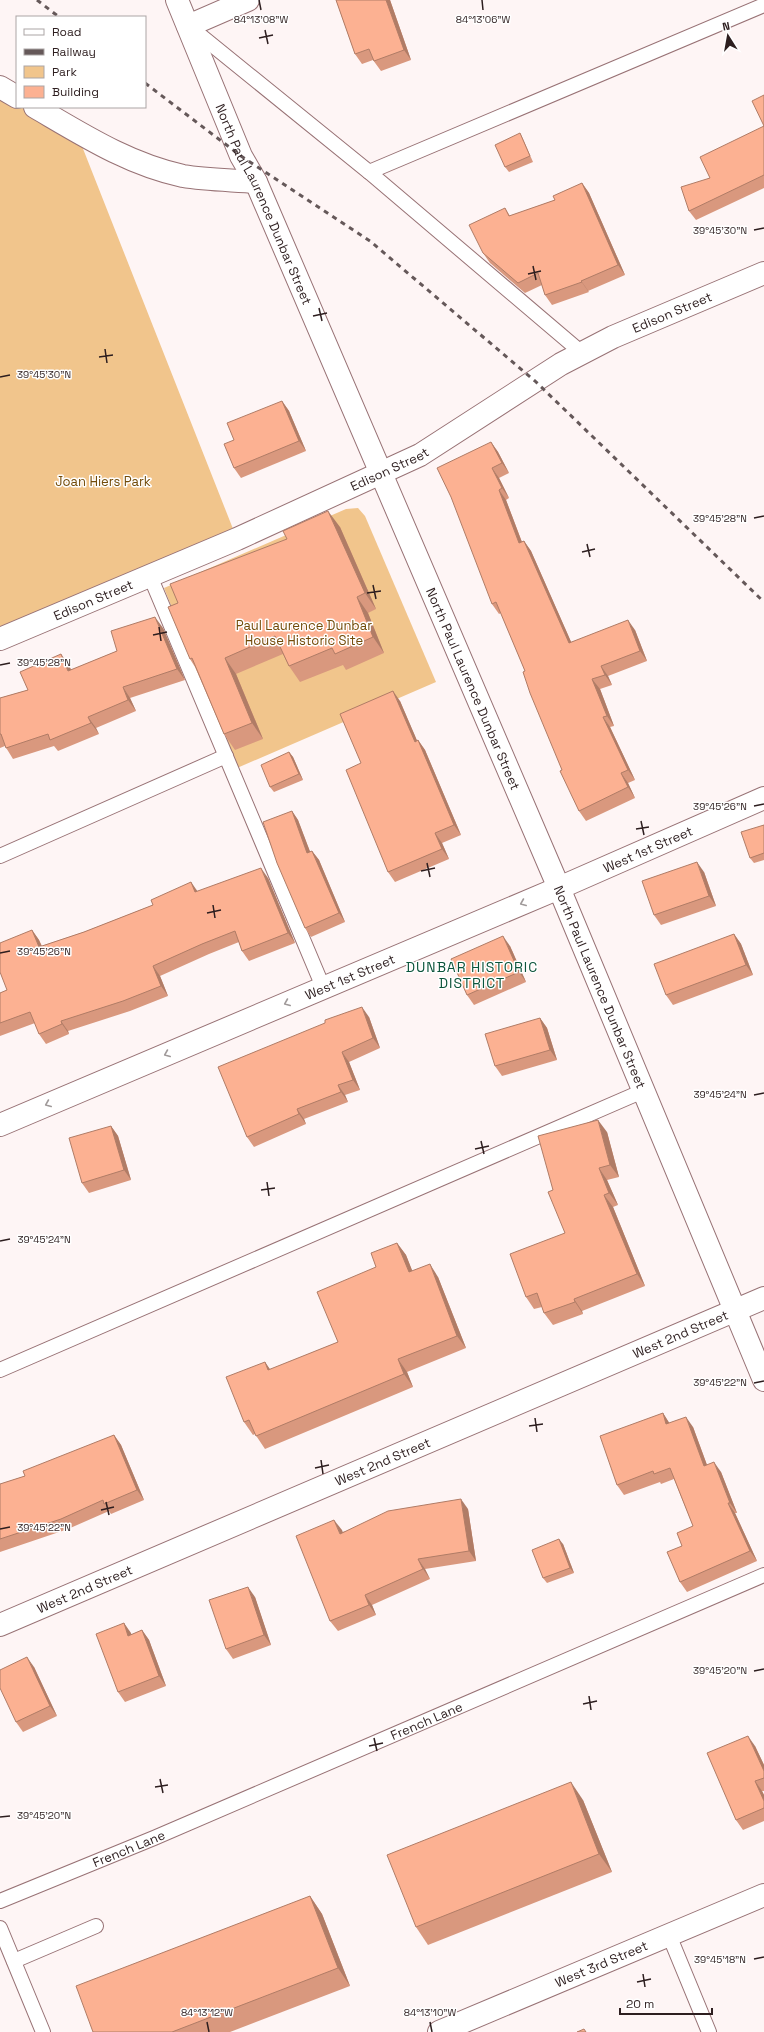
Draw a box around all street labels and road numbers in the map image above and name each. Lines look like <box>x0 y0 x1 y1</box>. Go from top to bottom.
street label: North Paul Laurence Dunbar Street <box>212 101 316 307</box>
street label: Edison Street <box>630 288 714 336</box>
street label: Edison Street <box>347 443 432 494</box>
street label: Edison Street <box>51 575 135 624</box>
street label: North Paul Laurence Dunbar Street <box>423 585 524 792</box>
street label: West 1st Street <box>600 822 695 876</box>
street label: North Paul Laurence Dunbar Street <box>550 883 650 1091</box>
street label: West 1st Street <box>302 950 397 1003</box>
street label: West 2nd Street <box>630 1306 731 1362</box>
street label: West 2nd Street <box>332 1433 433 1489</box>
street label: West 2nd Street <box>34 1561 135 1617</box>
street label: French Lane <box>388 1698 465 1744</box>
street label: French Lane <box>90 1826 167 1871</box>
street label: West 3rd Street <box>552 1937 650 1991</box>

